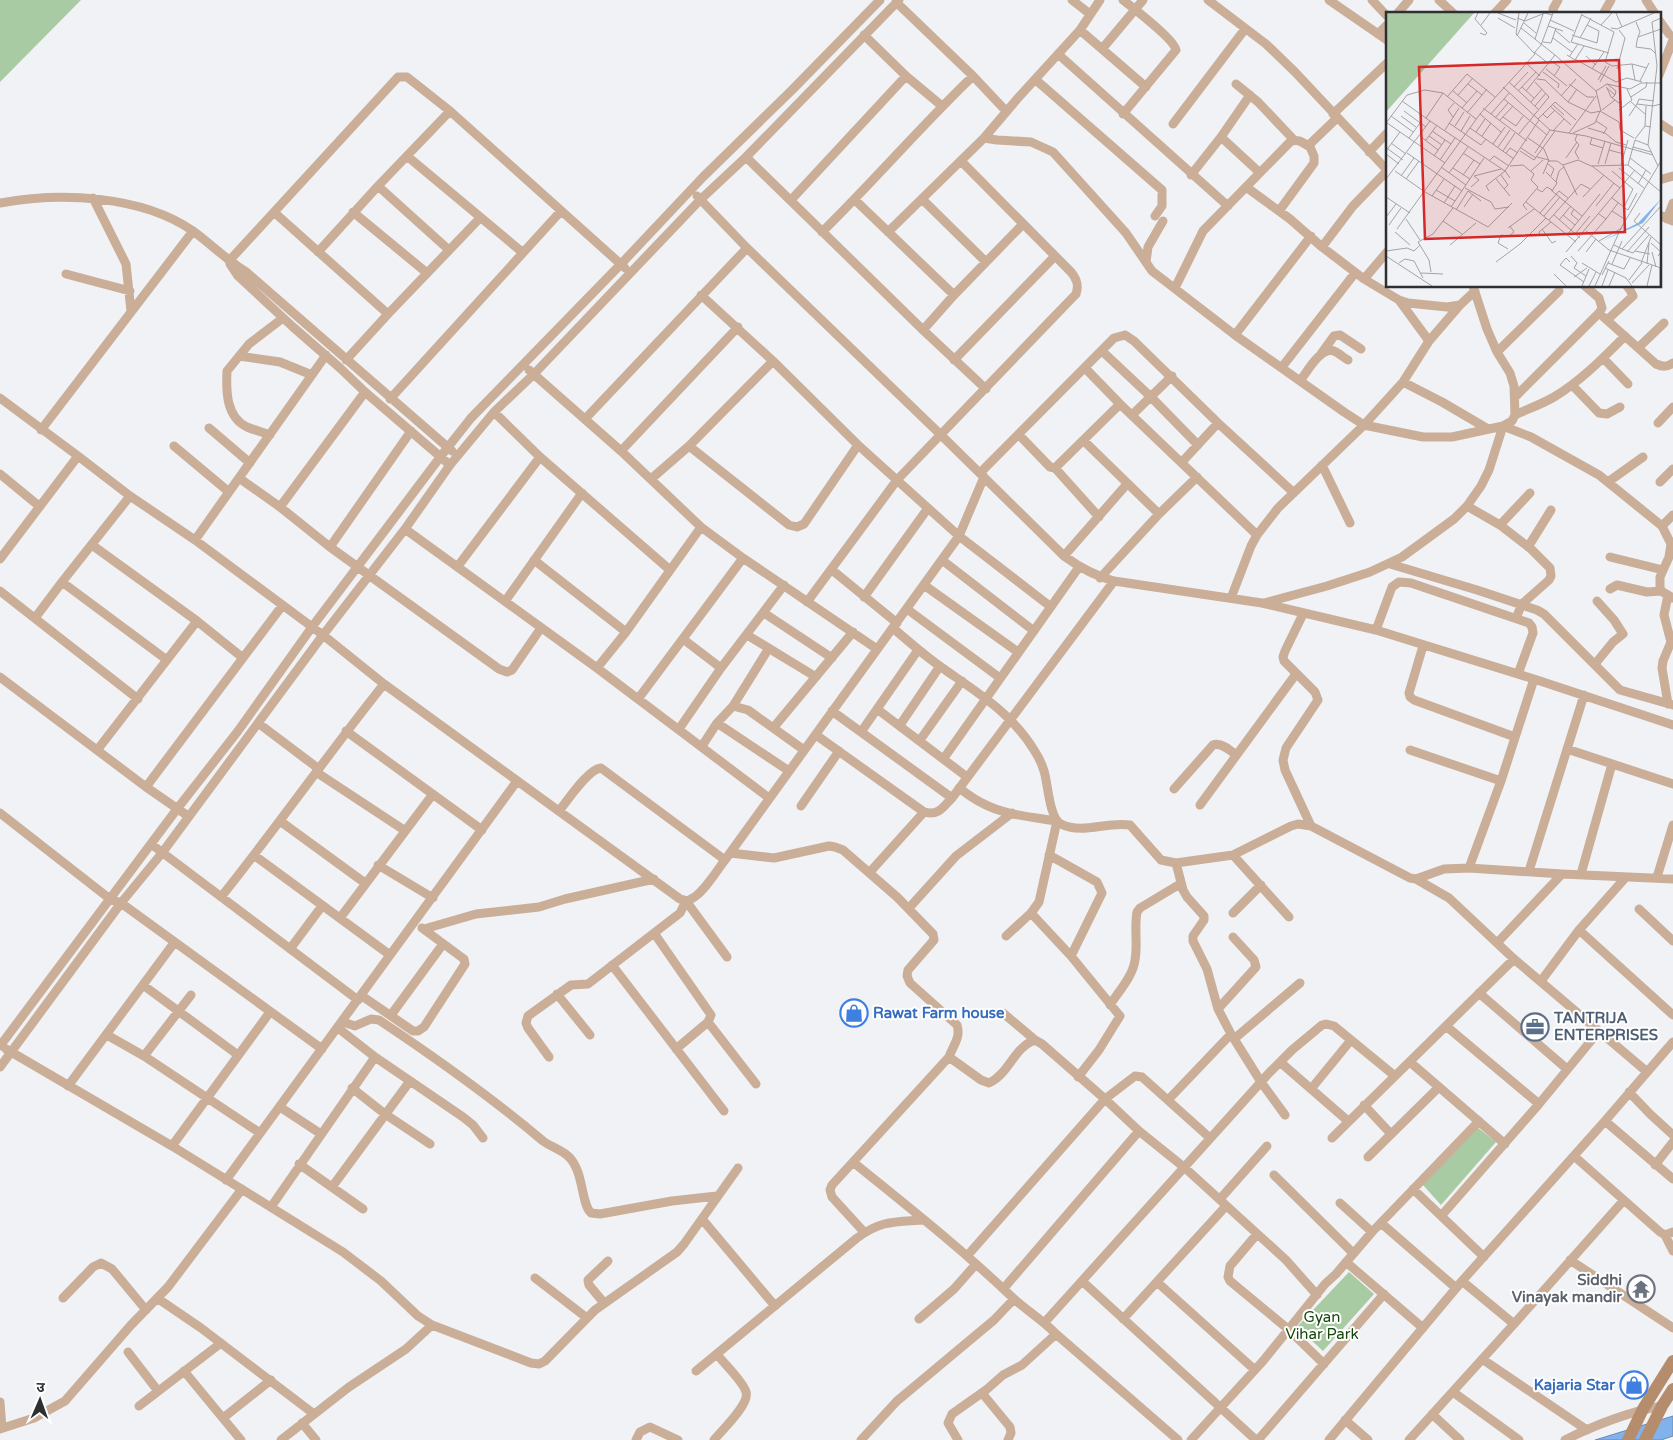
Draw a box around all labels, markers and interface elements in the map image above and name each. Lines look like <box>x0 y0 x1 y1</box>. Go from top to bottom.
inset map <box>1386 12 1660 288</box>
shop icon: Rawat Farm house <box>839 998 869 1028</box>
place label: Rawat Farm house <box>873 1004 1005 1022</box>
place label: TANTRIJA ENTERPRISES <box>1553 1009 1658 1044</box>
office icon: TANTRIJA ENTERPRISES <box>1520 1012 1550 1042</box>
place label: Siddhi Vinayak mandir <box>1512 1271 1622 1307</box>
temple icon: Siddhi Vinayak mandir <box>1626 1274 1656 1304</box>
park label: Gyan Vihar Park <box>1285 1308 1359 1343</box>
shop icon: Kajaria Star <box>1619 1370 1649 1400</box>
north arrow <box>15 1375 65 1425</box>
place label: Kajaria Star <box>1534 1376 1615 1395</box>
text: उ <box>36 1379 46 1396</box>

